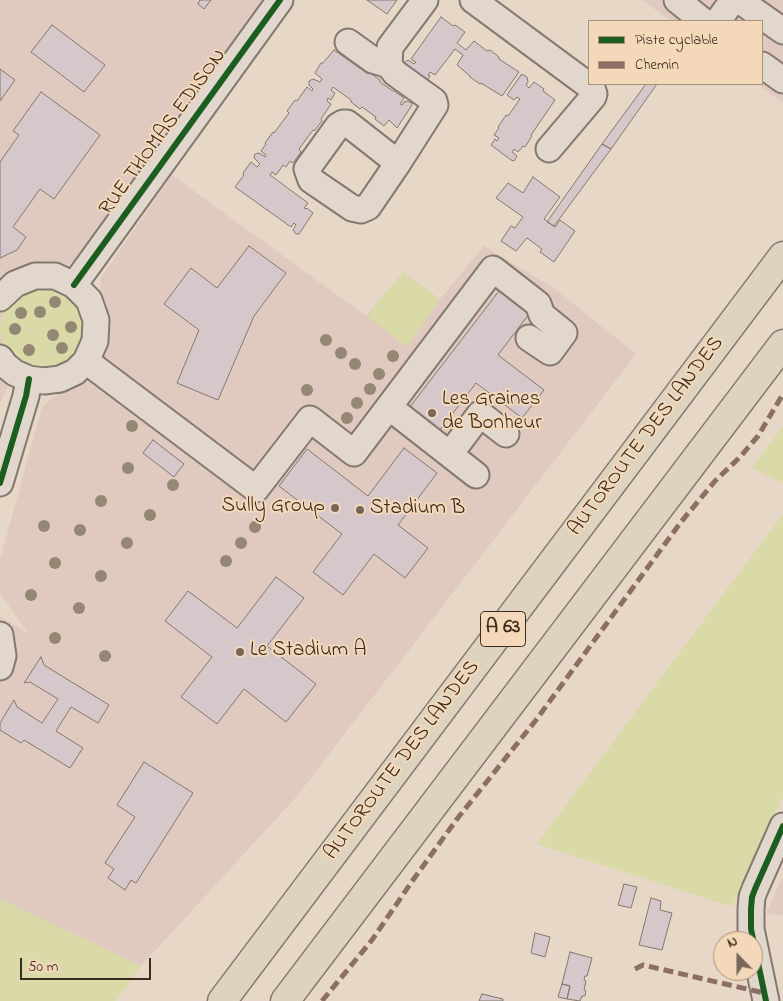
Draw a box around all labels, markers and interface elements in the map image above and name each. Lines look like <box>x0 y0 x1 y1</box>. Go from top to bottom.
legend <box>588 20 763 85</box>
text: Piste cyclable <box>635 29 718 51</box>
street label: RUE THOMAS EDISON <box>95 45 233 221</box>
text: Chemin <box>635 54 679 76</box>
street label: AUTOROUTE DES LANDES <box>564 332 730 542</box>
place label: Les Graines de Bonheur <box>442 388 542 438</box>
marker: Les Graines de Bonheur <box>426 407 438 419</box>
place label: Sully Group <box>222 495 325 521</box>
place label: Stadium B <box>370 497 465 523</box>
marker: Sully Group <box>329 502 341 514</box>
marker: Stadium B <box>354 504 366 516</box>
road number: A 63 <box>480 612 526 646</box>
place label: Le Stadium A <box>250 639 366 665</box>
marker: Le Stadium A <box>234 646 246 658</box>
street label: AUTOROUTE DES LANDES <box>320 656 486 866</box>
north arrow <box>713 931 763 981</box>
text: N <box>724 931 741 954</box>
scale bar <box>22 948 154 980</box>
text: 50 m <box>28 956 58 978</box>

